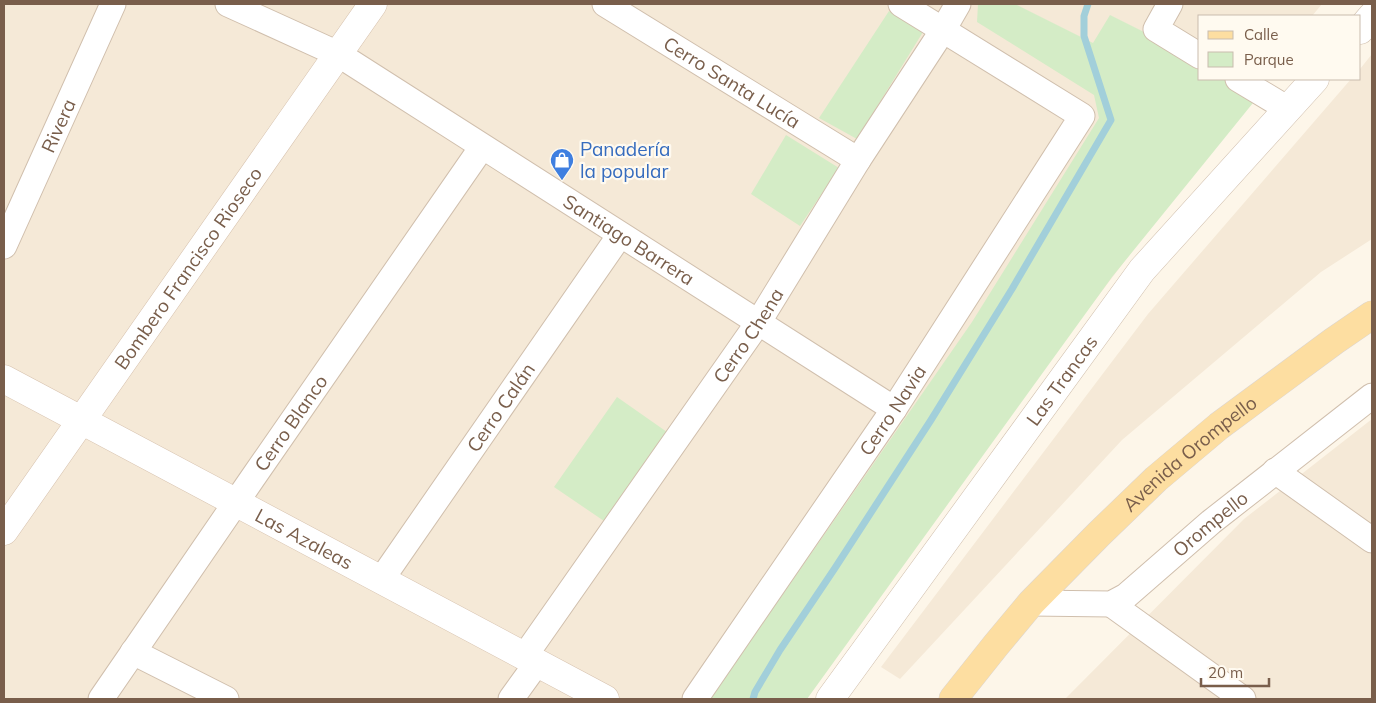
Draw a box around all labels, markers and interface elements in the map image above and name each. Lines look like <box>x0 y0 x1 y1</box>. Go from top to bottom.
legend <box>1198 15 1361 80</box>
text: Calle <box>1244 25 1278 44</box>
street label: Cerro Santa Lucía <box>659 31 805 133</box>
text: Parque <box>1244 50 1294 69</box>
street label: Rivera <box>36 95 81 156</box>
place label: Panadería la popular <box>580 137 670 183</box>
shop icon: Panadería la popular <box>549 147 575 181</box>
street label: Bombero Francisco Rioseco <box>109 162 267 374</box>
street label: Santiago Barrera <box>559 189 699 290</box>
street label: Cerro Chena <box>708 284 789 388</box>
street label: Las Trancas <box>1021 331 1103 430</box>
street label: Cerro Calán <box>461 358 540 457</box>
street label: Cerro Navia <box>854 360 931 460</box>
street label: Cerro Blanco <box>249 370 333 476</box>
street label: Avenida Orompello <box>1118 390 1261 517</box>
street label: Orompello <box>1168 486 1253 562</box>
street label: Las Azaleas <box>251 503 357 575</box>
scale bar <box>1201 656 1268 688</box>
text: 20 m <box>1208 663 1243 682</box>

